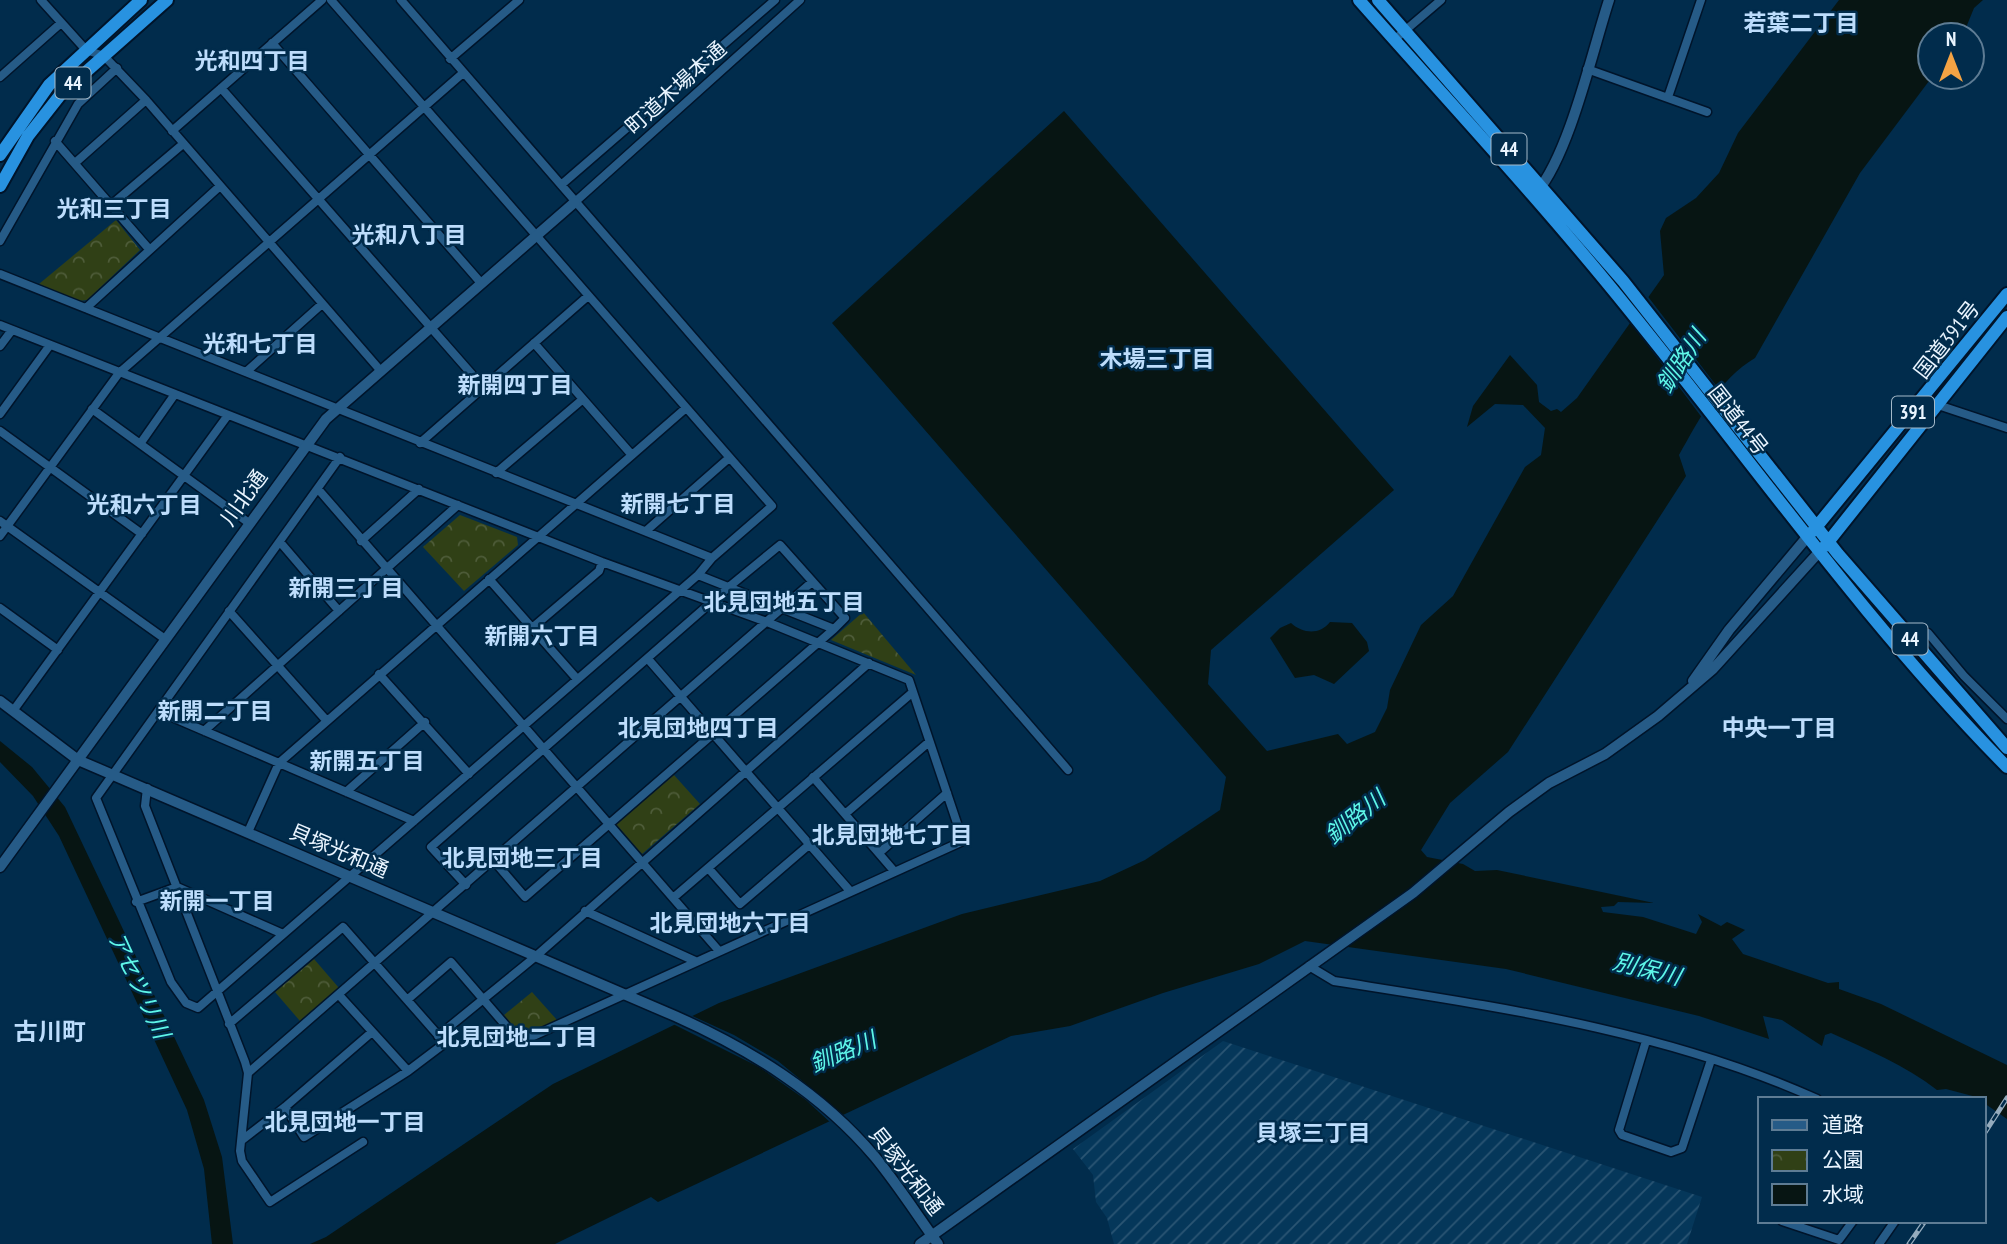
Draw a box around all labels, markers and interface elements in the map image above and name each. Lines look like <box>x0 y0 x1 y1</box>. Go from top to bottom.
district label: 若葉二丁目 <box>1744 8 1859 37</box>
north arrow <box>1916 21 1986 91</box>
text: N <box>1946 27 1956 51</box>
street label: 町道木場本通 <box>620 35 732 140</box>
district label: 光和四丁目 <box>195 46 310 75</box>
road number: 44 <box>56 68 90 99</box>
road number: 44 <box>1492 134 1526 164</box>
district label: 光和三丁目 <box>57 194 172 223</box>
district label: 光和八丁目 <box>352 220 467 249</box>
street label: 国道391号 <box>1908 295 1985 384</box>
water label: 釧路川 <box>1650 321 1713 398</box>
district label: 光和七丁目 <box>203 329 318 358</box>
district label: 木場三丁目 <box>1100 344 1215 373</box>
district label: 新開四丁目 <box>458 370 573 399</box>
street label: 国道44号 <box>1703 379 1774 460</box>
road number: 391 <box>1892 396 1934 428</box>
street label: 川北通 <box>214 464 273 531</box>
district label: 新開七丁目 <box>621 489 736 518</box>
district label: 光和六丁目 <box>87 490 202 519</box>
district label: 新開三丁目 <box>289 573 404 602</box>
district label: 北見団地五丁目 <box>704 587 865 616</box>
district label: 新開六丁目 <box>485 621 600 650</box>
road number: 44 <box>1892 624 1927 654</box>
district label: 新開二丁目 <box>158 696 273 725</box>
district label: 北見団地四丁目 <box>618 713 779 742</box>
district label: 中央一丁目 <box>1722 713 1837 742</box>
district label: 新開五丁目 <box>310 746 425 775</box>
water label: 釧路川 <box>1319 782 1393 850</box>
street label: 貝塚光和通 <box>286 818 393 883</box>
district label: 北見団地七丁目 <box>812 820 973 849</box>
district label: 北見団地三丁目 <box>442 843 603 872</box>
district label: 新開一丁目 <box>160 886 275 915</box>
district label: 北見団地六丁目 <box>650 908 811 937</box>
water label: アセツリ川 <box>102 927 178 1046</box>
water label: 別保川 <box>1610 946 1687 992</box>
district label: 古川町 <box>14 1016 86 1047</box>
district label: 北見団地二丁目 <box>437 1022 598 1051</box>
water label: 釧路川 <box>805 1024 883 1078</box>
legend <box>1758 1097 1986 1223</box>
district label: 北見団地一丁目 <box>265 1107 426 1136</box>
text: 道路 <box>1822 1111 1864 1138</box>
district label: 貝塚三丁目 <box>1256 1118 1371 1147</box>
street label: 貝塚光和通 <box>863 1121 949 1220</box>
text: 公園 <box>1822 1146 1864 1173</box>
text: 水域 <box>1822 1181 1864 1208</box>

